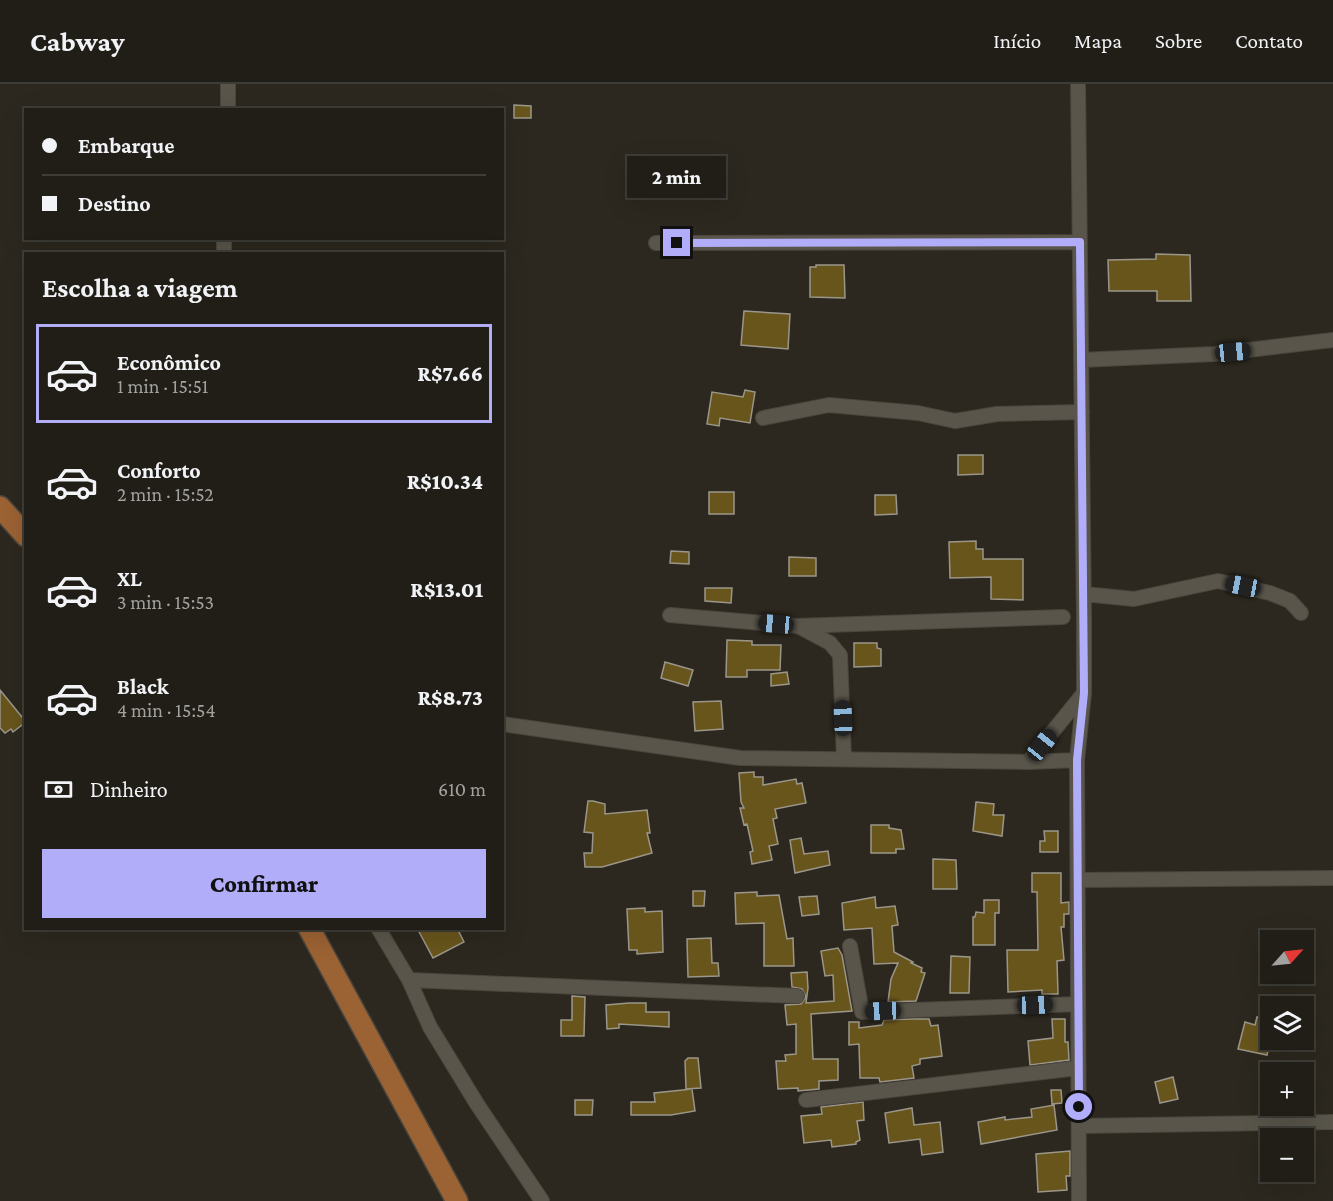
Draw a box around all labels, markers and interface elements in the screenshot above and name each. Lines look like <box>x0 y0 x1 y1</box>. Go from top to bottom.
text: Cabway <box>30 26 125 57</box>
text: Início <box>993 29 1041 53</box>
text: Mapa <box>1074 29 1122 53</box>
text: Sobre <box>1155 29 1202 53</box>
text: Contato <box>1235 29 1303 53</box>
text: Embarque <box>78 133 175 158</box>
callout: 2 min <box>628 156 726 198</box>
text: 2 min <box>652 166 701 188</box>
text: Destino <box>78 191 151 216</box>
route end <box>663 229 690 256</box>
text: Escolha a viagem <box>42 273 238 303</box>
car <box>1214 341 1252 363</box>
icon: car <box>45 347 99 401</box>
text: Econômico <box>117 350 221 375</box>
text: R$7.66 <box>417 361 483 386</box>
text: 1 min · 15:51 <box>117 375 208 397</box>
icon: car <box>45 455 99 509</box>
text: Conforto <box>117 458 201 483</box>
text: R$10.34 <box>407 469 483 494</box>
text: 2 min · 15:52 <box>117 483 214 505</box>
icon: car <box>45 563 99 617</box>
text: XL <box>117 566 142 591</box>
car <box>1224 574 1262 598</box>
text: R$13.01 <box>410 577 483 602</box>
text: 3 min · 15:53 <box>117 591 214 613</box>
car <box>757 613 795 635</box>
icon: car <box>45 671 99 725</box>
text: Black <box>117 674 169 699</box>
text: R$8.73 <box>417 685 483 710</box>
text: 4 min · 15:54 <box>117 699 216 721</box>
car <box>833 700 853 736</box>
car <box>1024 725 1060 765</box>
icon: cash <box>42 773 75 806</box>
text: Dinheiro <box>90 777 168 802</box>
text: 610 m <box>438 778 486 800</box>
button: Confirmar <box>42 849 486 918</box>
north arrow <box>1260 930 1314 984</box>
map controls <box>1260 930 1314 1182</box>
car <box>1017 995 1053 1015</box>
button: layers <box>1260 996 1314 1050</box>
car <box>865 1001 901 1021</box>
button: + <box>1260 1062 1314 1116</box>
route start <box>1065 1093 1092 1120</box>
button: − <box>1260 1128 1314 1182</box>

